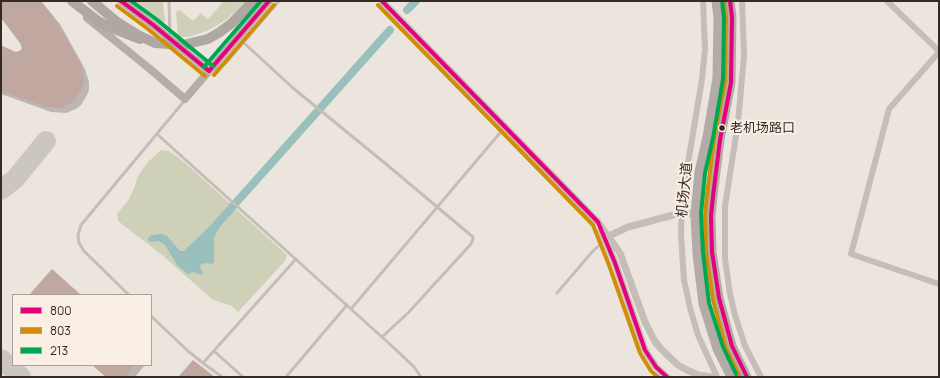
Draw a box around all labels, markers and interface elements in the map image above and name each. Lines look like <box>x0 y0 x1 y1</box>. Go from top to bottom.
place label: 老机场路口 <box>730 120 795 136</box>
marker: 老机场路口 <box>717 123 727 133</box>
street label: 机场大道 <box>674 161 696 219</box>
legend <box>12 294 152 366</box>
text: 800 <box>50 302 72 319</box>
text: 803 <box>50 322 71 339</box>
text: 213 <box>50 342 68 359</box>

